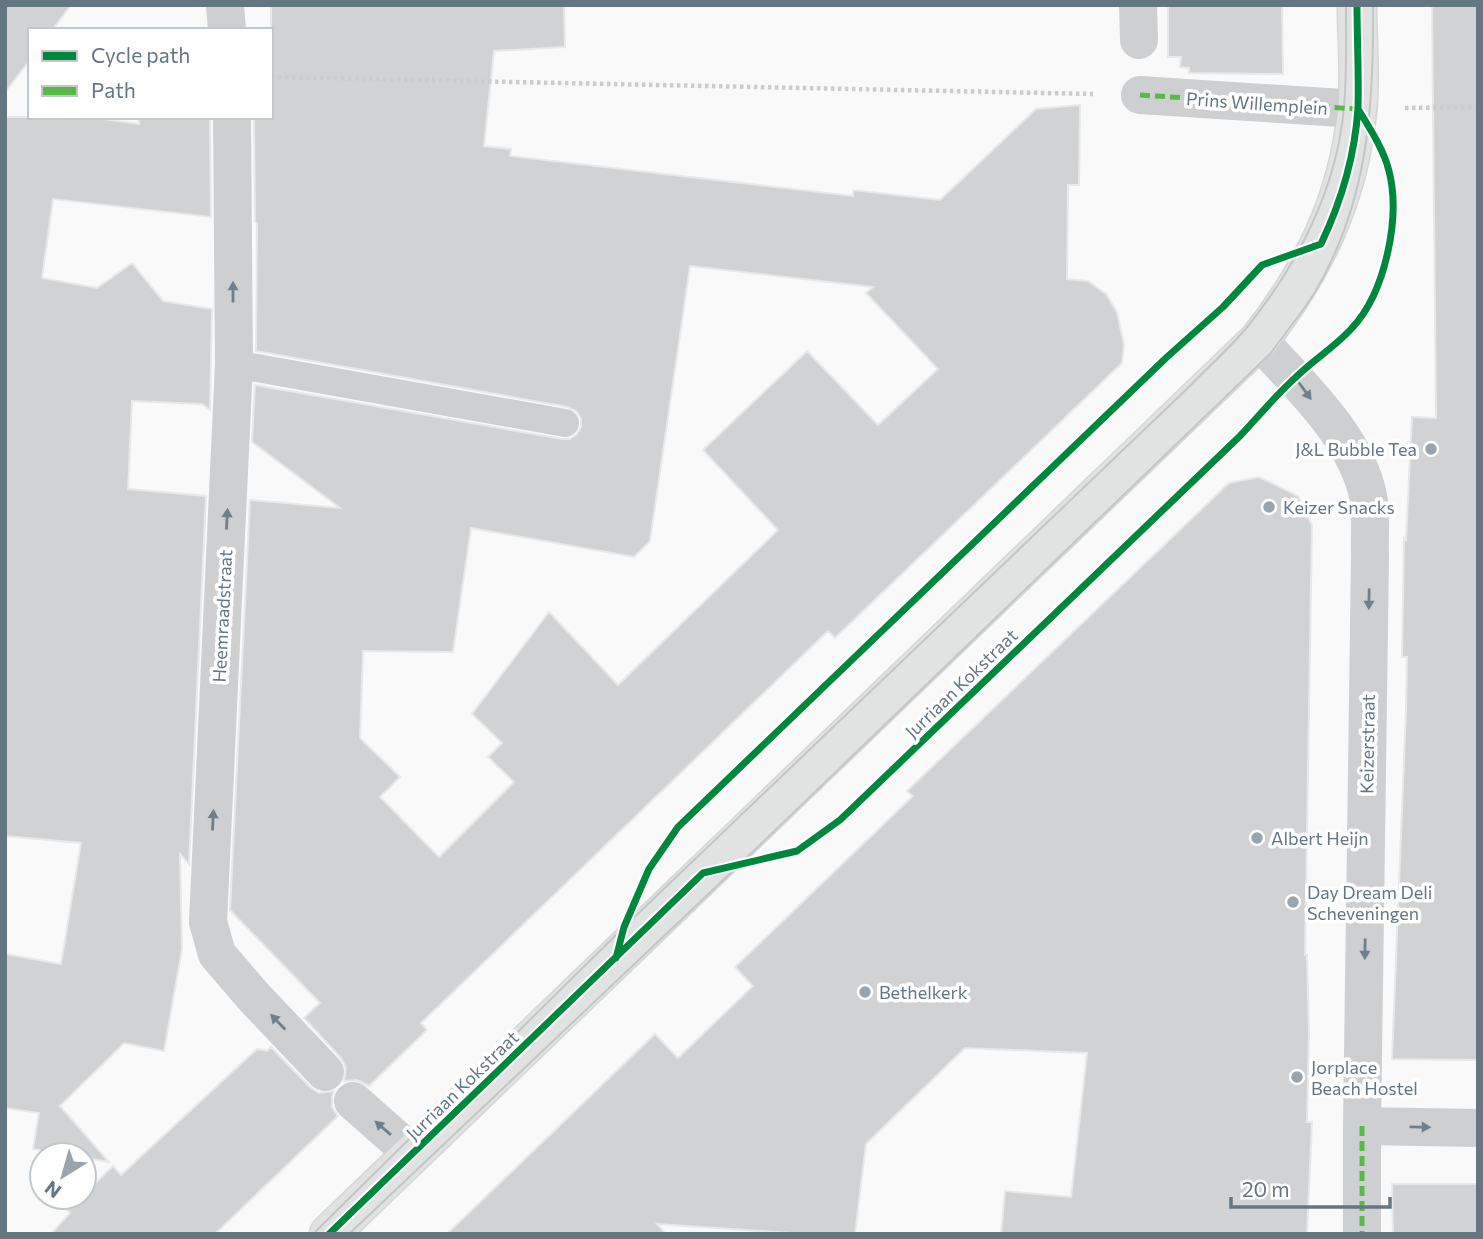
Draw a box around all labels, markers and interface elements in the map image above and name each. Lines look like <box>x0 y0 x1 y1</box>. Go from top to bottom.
legend <box>28 28 273 119</box>
text: Cycle path <box>91 42 190 67</box>
text: Path <box>91 77 136 102</box>
street label: Prins Willemplein <box>1185 87 1329 119</box>
one-way arrow <box>227 280 239 302</box>
one-way arrow <box>1298 381 1312 400</box>
place label: J&L Bubble Tea <box>1295 438 1417 460</box>
marker: J&L Bubble Tea <box>1423 441 1439 457</box>
place label: Keizer Snacks <box>1283 496 1395 518</box>
marker: Keizer Snacks <box>1261 499 1277 515</box>
one-way arrow <box>221 508 232 530</box>
street label: Heemraadstraat <box>208 549 236 683</box>
one-way arrow <box>1363 589 1375 611</box>
street label: Jurriaan Kokstraat <box>900 624 1022 742</box>
street label: Keizerstraat <box>1355 694 1379 794</box>
one-way arrow <box>208 808 219 830</box>
place label: Albert Heijn <box>1271 827 1369 849</box>
marker: Albert Heijn <box>1249 830 1265 846</box>
place label: Day Dream Deli Scheveningen <box>1307 881 1432 924</box>
marker: Day Dream Deli Scheveningen <box>1285 894 1301 910</box>
one-way arrow <box>1359 939 1370 961</box>
place label: Bethelkerk <box>879 981 968 1003</box>
marker: Bethelkerk <box>857 984 873 1000</box>
one-way arrow <box>270 1014 287 1031</box>
street label: Jurriaan Kokstraat <box>401 1026 523 1144</box>
place label: Jorplace Beach Hostel <box>1311 1056 1418 1099</box>
marker: Jorplace Beach Hostel <box>1289 1069 1305 1085</box>
one-way arrow <box>374 1120 392 1136</box>
one-way arrow <box>1409 1121 1431 1133</box>
north arrow <box>28 1141 98 1211</box>
scale bar <box>1231 1166 1390 1210</box>
text: N <box>40 1176 65 1203</box>
text: 20 m <box>1242 1176 1290 1201</box>

